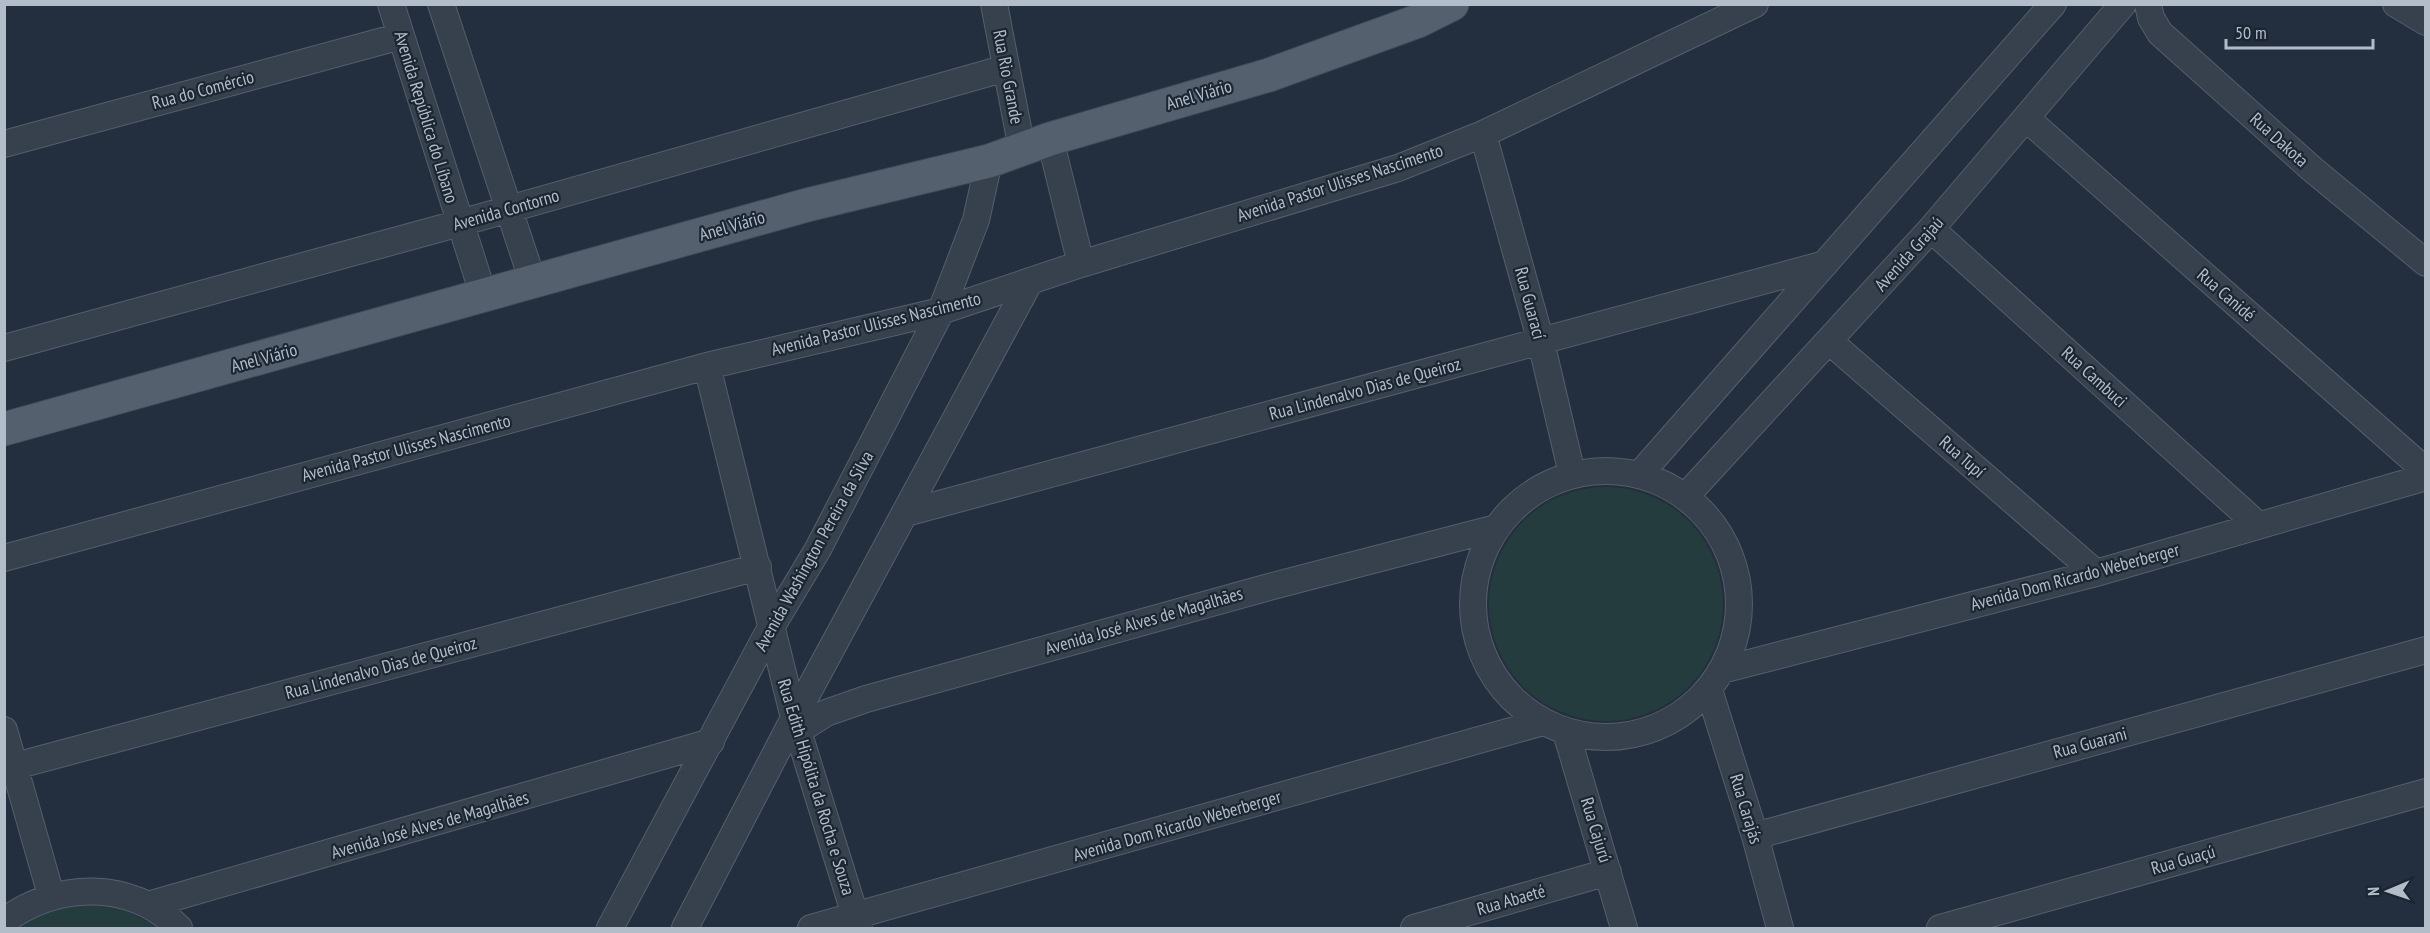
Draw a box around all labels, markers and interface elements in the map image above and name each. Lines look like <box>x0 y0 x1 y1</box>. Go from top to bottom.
scale bar <box>2226 12 2373 50</box>
text: 50 m <box>2235 21 2267 44</box>
street label: Avenida República do Líbano <box>389 28 464 206</box>
street label: Rua Rio Grande <box>988 28 1029 126</box>
street label: Rua do Comércio <box>149 65 257 114</box>
street label: Anel Viário <box>1163 74 1235 115</box>
street label: Rua Dakota <box>2245 107 2313 172</box>
street label: Avenida Pastor Ulisses Nascimento <box>1234 138 1446 227</box>
street label: Avenida Contorno <box>450 183 562 236</box>
street label: Anel Viário <box>696 205 768 246</box>
street label: Avenida Grajaú <box>1869 211 1948 296</box>
street label: Rua Canidé <box>2192 263 2260 326</box>
street label: Rua Guarací <box>1510 264 1551 342</box>
street label: Avenida Pastor Ulisses Nascimento <box>769 286 983 361</box>
street label: Anel Viário <box>228 338 300 377</box>
street label: Rua Cambuci <box>2057 341 2132 412</box>
street label: Rua Lindenalvo Dias de Queiroz <box>1267 352 1463 425</box>
street label: Avenida Pastor Ulisses Nascimento <box>299 409 513 486</box>
street label: Rua Tupí <box>1935 431 1990 483</box>
street label: Avenida Washington Pereira da Silva <box>749 447 878 655</box>
street label: Avenida Dom Ricardo Weberberger <box>1968 538 2182 615</box>
street label: Avenida José Alves de Magalhães <box>1042 581 1245 660</box>
street label: Rua Lindenalvo Dias de Queiroz <box>283 631 479 704</box>
street label: Rua Edith Hipólita da Rocha e Souza <box>773 676 860 898</box>
street label: Rua Guarani <box>2051 722 2129 763</box>
street label: Rua Carajás <box>1725 771 1768 847</box>
street label: Avenida José Alves de Magalhães <box>328 785 531 864</box>
street label: Avenida Dom Ricardo Weberberger <box>1070 785 1284 866</box>
street label: Rua Cajurú <box>1576 794 1617 865</box>
street label: Rua Guaçú <box>2148 839 2218 880</box>
north arrow <box>2358 861 2418 921</box>
street label: Rua Abaeté <box>1474 879 1548 920</box>
text: N <box>2363 887 2383 896</box>

